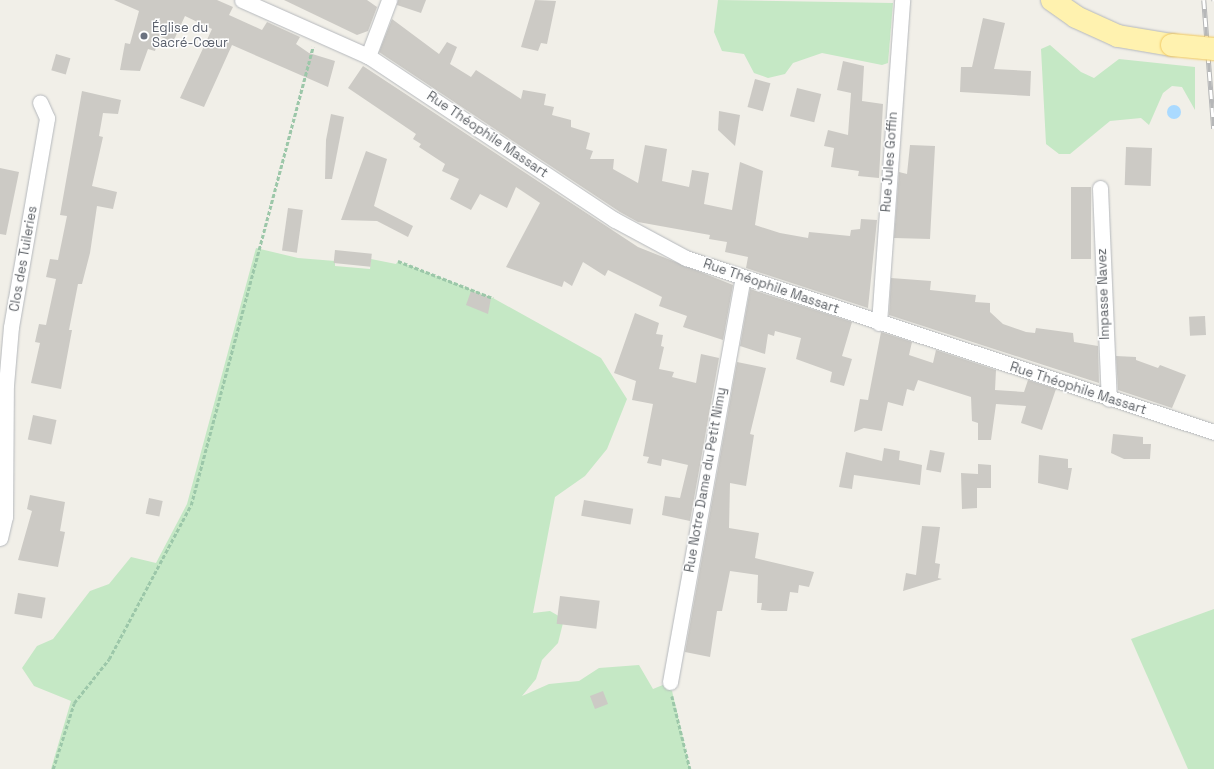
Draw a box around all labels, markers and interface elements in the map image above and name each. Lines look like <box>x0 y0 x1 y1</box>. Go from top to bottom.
place label: Église du Sacré-Cœur <box>152 21 228 52</box>
marker: Église du Sacré-Cœur <box>139 31 149 41</box>
street label: Rue Théophile Massart <box>423 89 551 181</box>
street label: Rue Jules Goffin <box>879 111 901 213</box>
street label: Clos des Tuileries <box>7 205 41 313</box>
street label: Impasse Navez <box>1095 248 1113 340</box>
street label: Rue Théophile Massart <box>701 256 841 318</box>
street label: Rue Théophile Massart <box>1008 359 1148 419</box>
street label: Rue Notre Dame du Petit Nimy <box>682 386 730 574</box>

